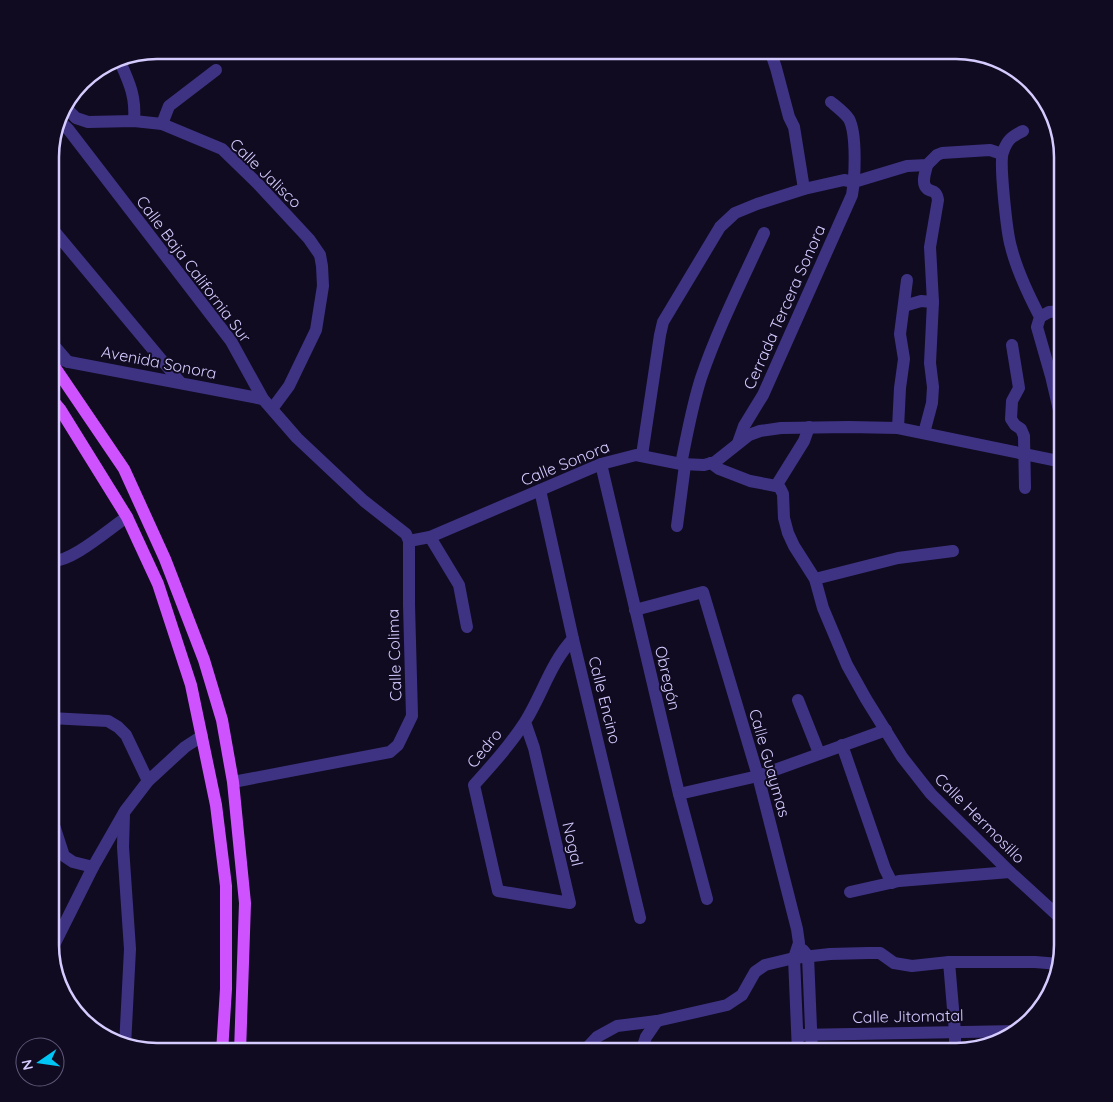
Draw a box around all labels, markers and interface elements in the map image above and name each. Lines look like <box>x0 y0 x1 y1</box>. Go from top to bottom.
street label: Calle Jalisco <box>226 134 306 212</box>
street label: Calle Baja California Sur <box>132 192 256 346</box>
street label: Cerrada Tercera Sonora <box>739 222 829 392</box>
street label: Avenida Sonora <box>100 341 218 383</box>
street label: Calle Sonora <box>518 436 612 490</box>
street label: Calle Colima <box>382 609 406 701</box>
street label: Obregón <box>651 644 685 712</box>
street label: Calle Encino <box>584 654 626 746</box>
street label: Calle Guaymas <box>745 707 795 819</box>
street label: Cedro <box>462 724 506 772</box>
street label: Calle Hermosillo <box>931 769 1029 867</box>
street label: Nogal <box>558 820 588 868</box>
street label: Calle Jitomatal <box>852 1005 964 1027</box>
north arrow <box>15 1037 65 1087</box>
text: N <box>17 1058 37 1072</box>

